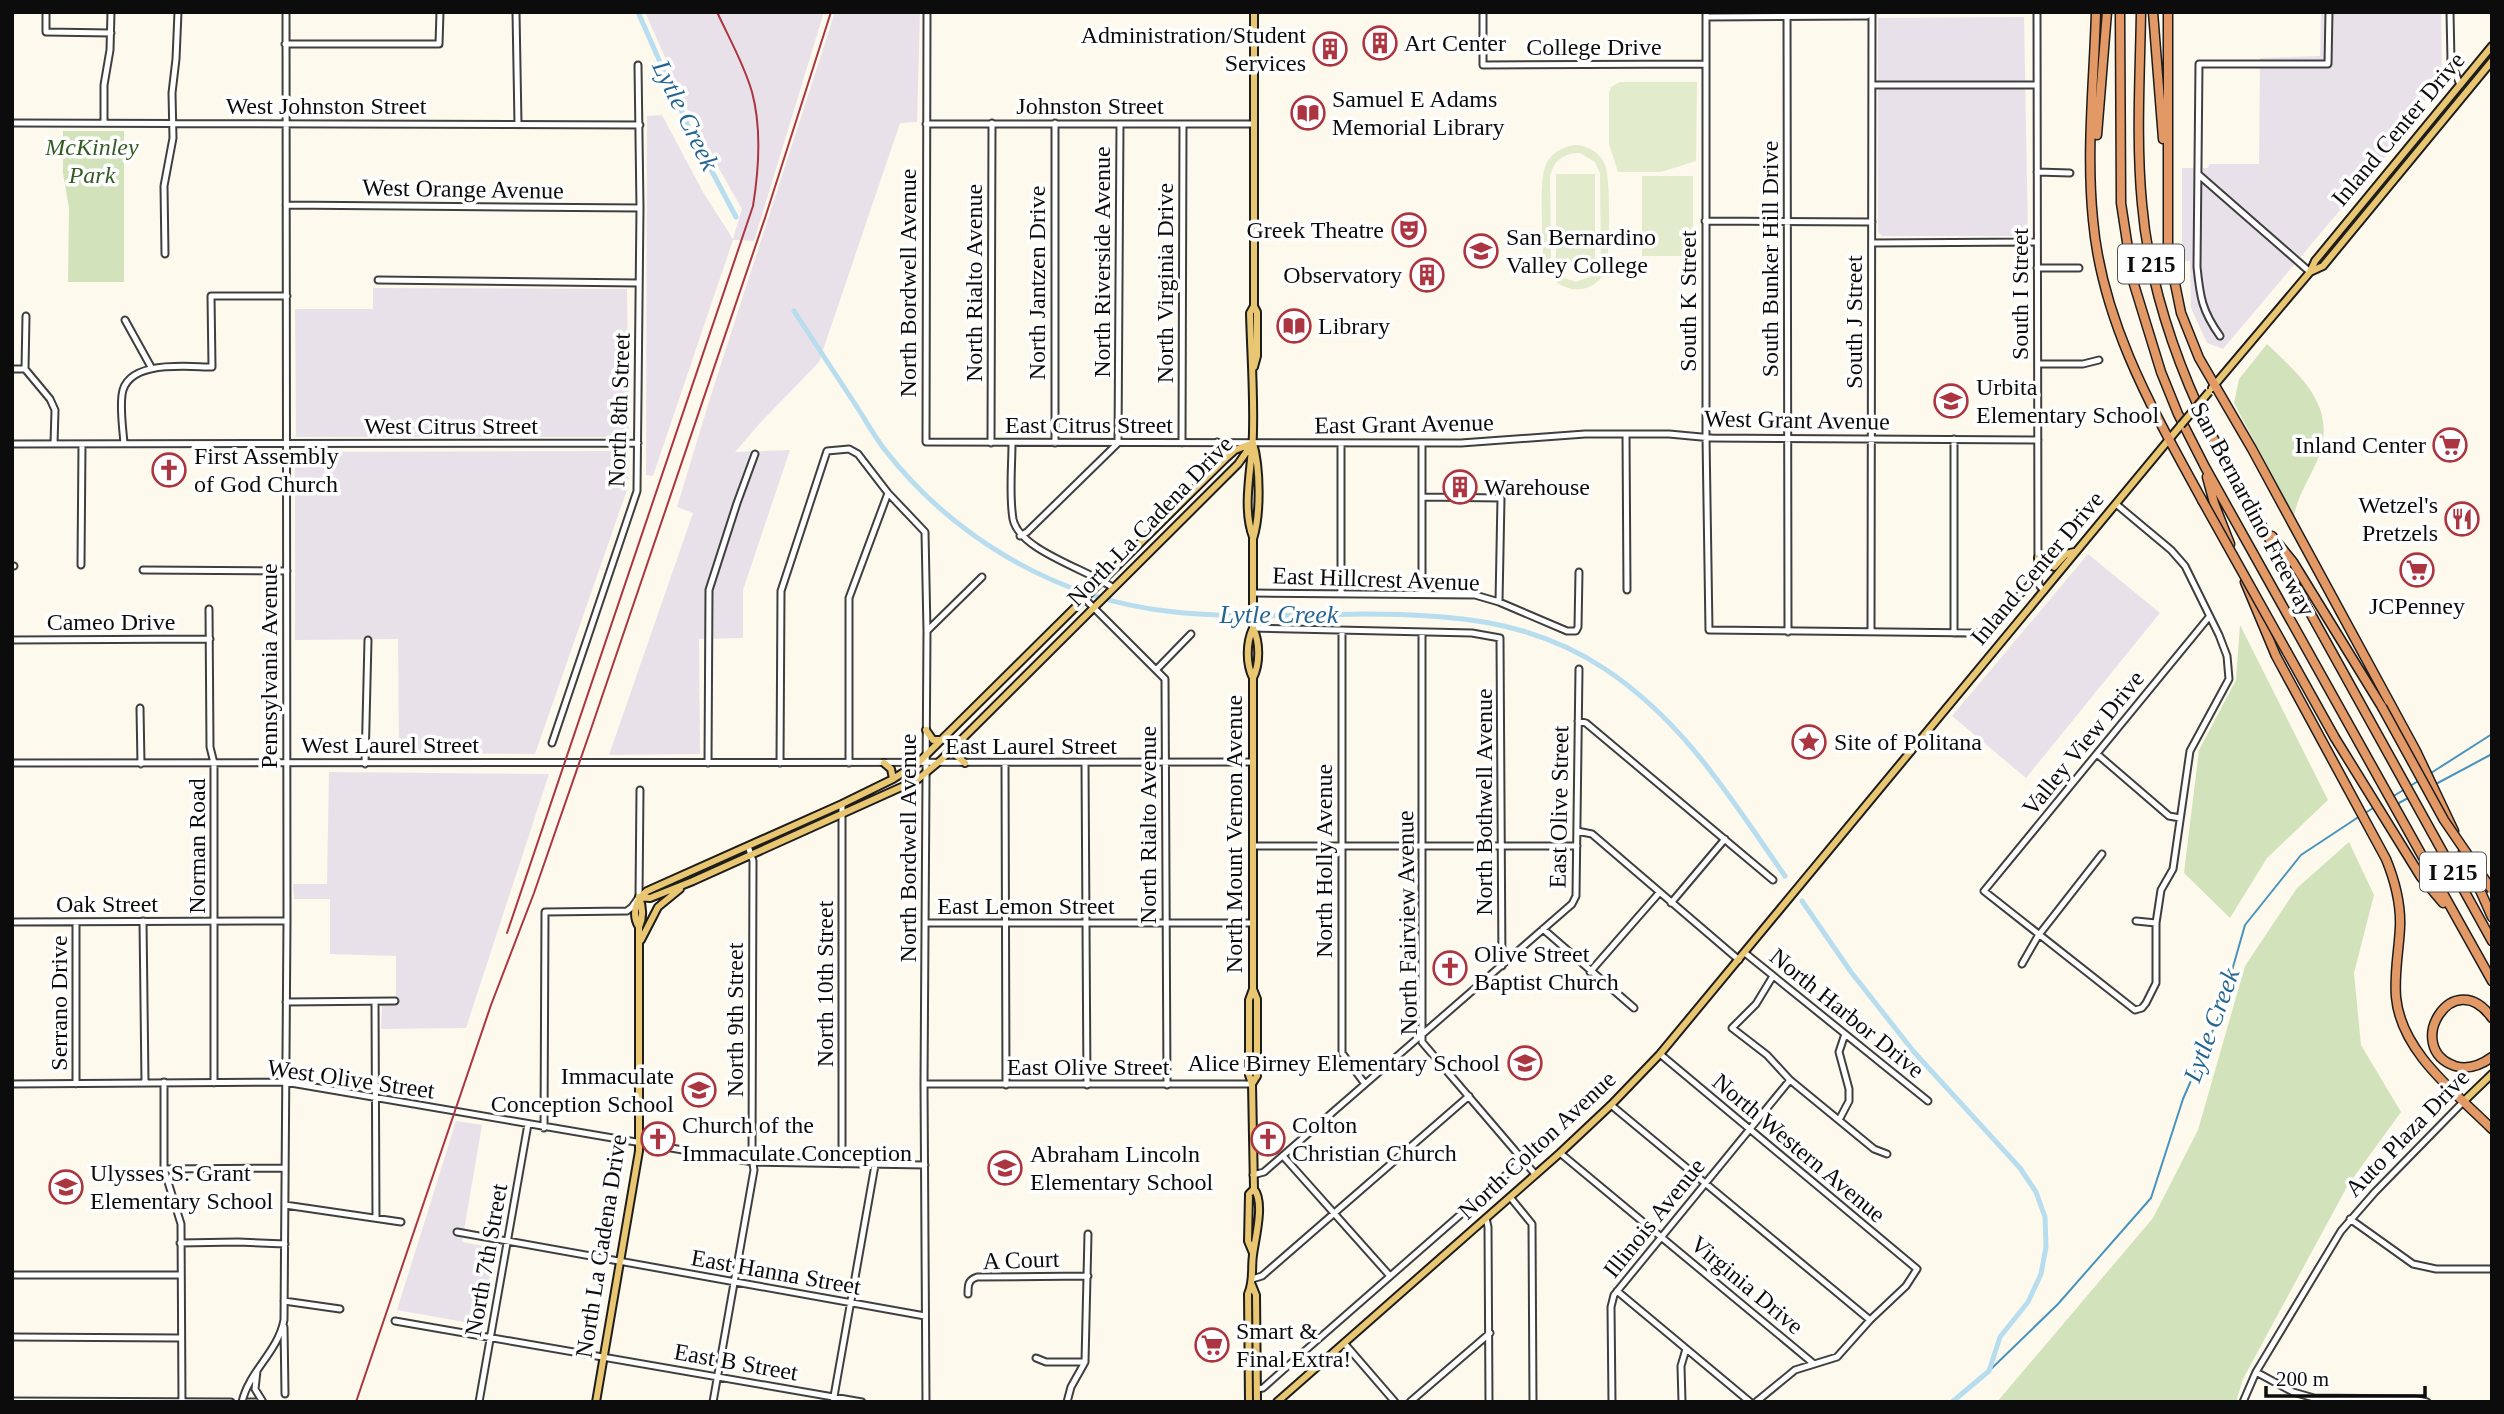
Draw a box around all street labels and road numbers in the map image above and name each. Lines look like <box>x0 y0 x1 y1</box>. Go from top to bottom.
street label: College Drive <box>1526 34 1662 60</box>
street label: Inland Center Drive <box>2326 47 2470 211</box>
street label: West Johnston Street <box>226 93 427 119</box>
street label: Johnston Street <box>1016 93 1164 119</box>
street label: South Bunker Hill Drive <box>1757 141 1783 377</box>
street label: North Riverside Avenue <box>1089 146 1115 378</box>
street label: North Bordwell Avenue <box>895 169 921 397</box>
street label: West Orange Avenue <box>362 174 564 204</box>
street label: North Virginia Drive <box>1152 183 1178 383</box>
street label: North Rialto Avenue <box>961 184 987 382</box>
street label: North Jantzen Drive <box>1024 186 1050 380</box>
street label: South I Street <box>2007 228 2033 360</box>
street label: South K Street <box>1675 230 1701 372</box>
road number: I 215 <box>2118 244 2184 284</box>
street label: South J Street <box>1841 255 1867 389</box>
street label: North 8th Street <box>603 332 635 488</box>
street label: San Bernardino Freeway <box>2186 398 2320 620</box>
street label: West Grant Avenue <box>1704 405 1890 435</box>
street label: East Grant Avenue <box>1314 409 1494 439</box>
street label: East Citrus Street <box>1005 412 1173 438</box>
street label: West Citrus Street <box>364 413 538 439</box>
street label: North La Cadena Drive <box>1062 431 1238 611</box>
street label: Inland Center Drive <box>1965 486 2109 650</box>
street label: East Hillcrest Avenue <box>1272 562 1480 596</box>
street label: Pennsylvania Avenue <box>256 563 282 769</box>
street label: Cameo Drive <box>47 609 175 635</box>
street label: Valley View Drive <box>2017 666 2149 820</box>
street label: North Bothwell Avenue <box>1471 688 1497 916</box>
street label: North Mount Vernon Avenue <box>1221 695 1247 973</box>
street label: East Olive Street <box>1545 725 1573 889</box>
street label: North Rialto Avenue <box>1135 726 1161 924</box>
street label: West Laurel Street <box>301 732 479 758</box>
street label: East Laurel Street <box>945 733 1117 759</box>
street label: North Bordwell Avenue <box>895 734 921 962</box>
street label: North Holly Avenue <box>1311 764 1337 958</box>
street label: Norman Road <box>184 778 210 914</box>
street label: North Fairview Avenue <box>1392 810 1422 1036</box>
road number: I 215 <box>2420 852 2486 892</box>
street label: Oak Street <box>56 891 158 917</box>
street label: East Lemon Street <box>937 893 1115 919</box>
street label: North 10th Street <box>812 900 838 1067</box>
street label: Serrano Drive <box>46 935 72 1071</box>
street label: North 9th Street <box>722 942 748 1097</box>
street label: North Harbor Drive <box>1765 943 1929 1083</box>
street label: West Olive Street <box>266 1054 437 1104</box>
street label: East Olive Street <box>1007 1054 1170 1080</box>
street label: Auto Plaza Drive <box>2340 1064 2474 1202</box>
street label: North Colton Avenue <box>1453 1066 1621 1224</box>
street label: North Western Avenue <box>1707 1068 1891 1228</box>
street label: North La Cadena Drive <box>570 1132 632 1360</box>
street label: Illinois Avenue <box>1598 1153 1710 1283</box>
street label: North 7th Street <box>460 1181 512 1338</box>
street label: Virginia Drive <box>1685 1230 1809 1340</box>
street label: East Hanna Street <box>689 1244 863 1300</box>
street label: A Court <box>982 1246 1060 1274</box>
street label: East B Street <box>672 1338 800 1386</box>

